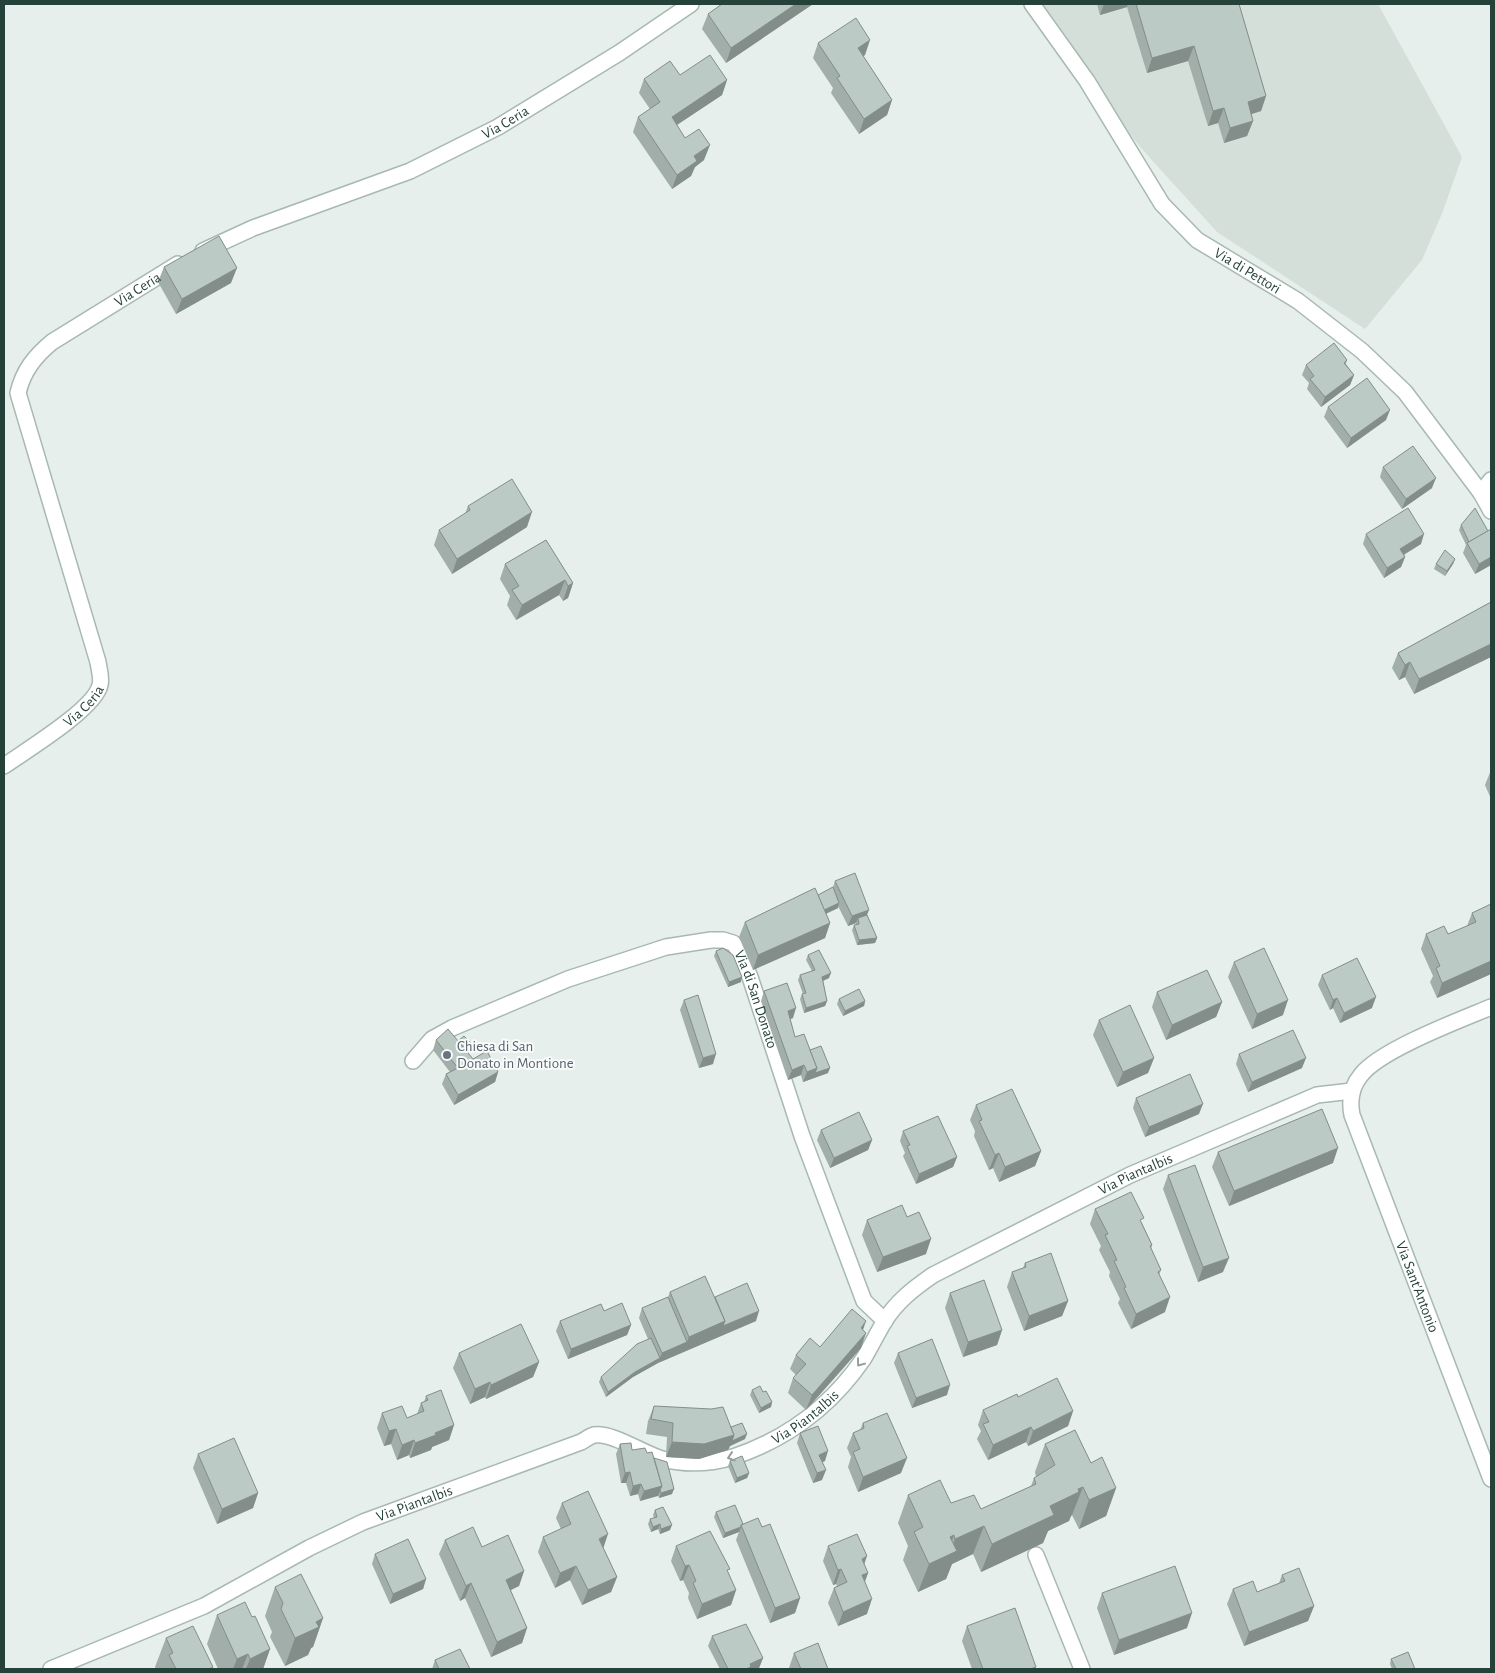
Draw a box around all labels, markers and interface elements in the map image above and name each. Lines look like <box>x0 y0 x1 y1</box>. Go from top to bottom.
street label: Via Ceria <box>480 103 531 142</box>
street label: Via di Pettori <box>1212 245 1283 297</box>
street label: Via Ceria <box>112 270 164 309</box>
street label: Via Ceria <box>61 683 107 730</box>
street label: Via di San Donato <box>732 948 780 1050</box>
place label: Chiesa di San Donato in Montione <box>457 1039 574 1071</box>
marker: Chiesa di San Donato in Montione <box>441 1049 453 1061</box>
street label: Via Piantalbis <box>1096 1151 1175 1198</box>
street label: Via Sant'Antonio <box>1393 1239 1441 1335</box>
one-way arrow <box>857 1357 865 1366</box>
street label: Via Piantalbis <box>769 1387 842 1447</box>
one-way arrow <box>727 1451 736 1461</box>
street label: Via Piantalbis <box>374 1483 455 1524</box>

